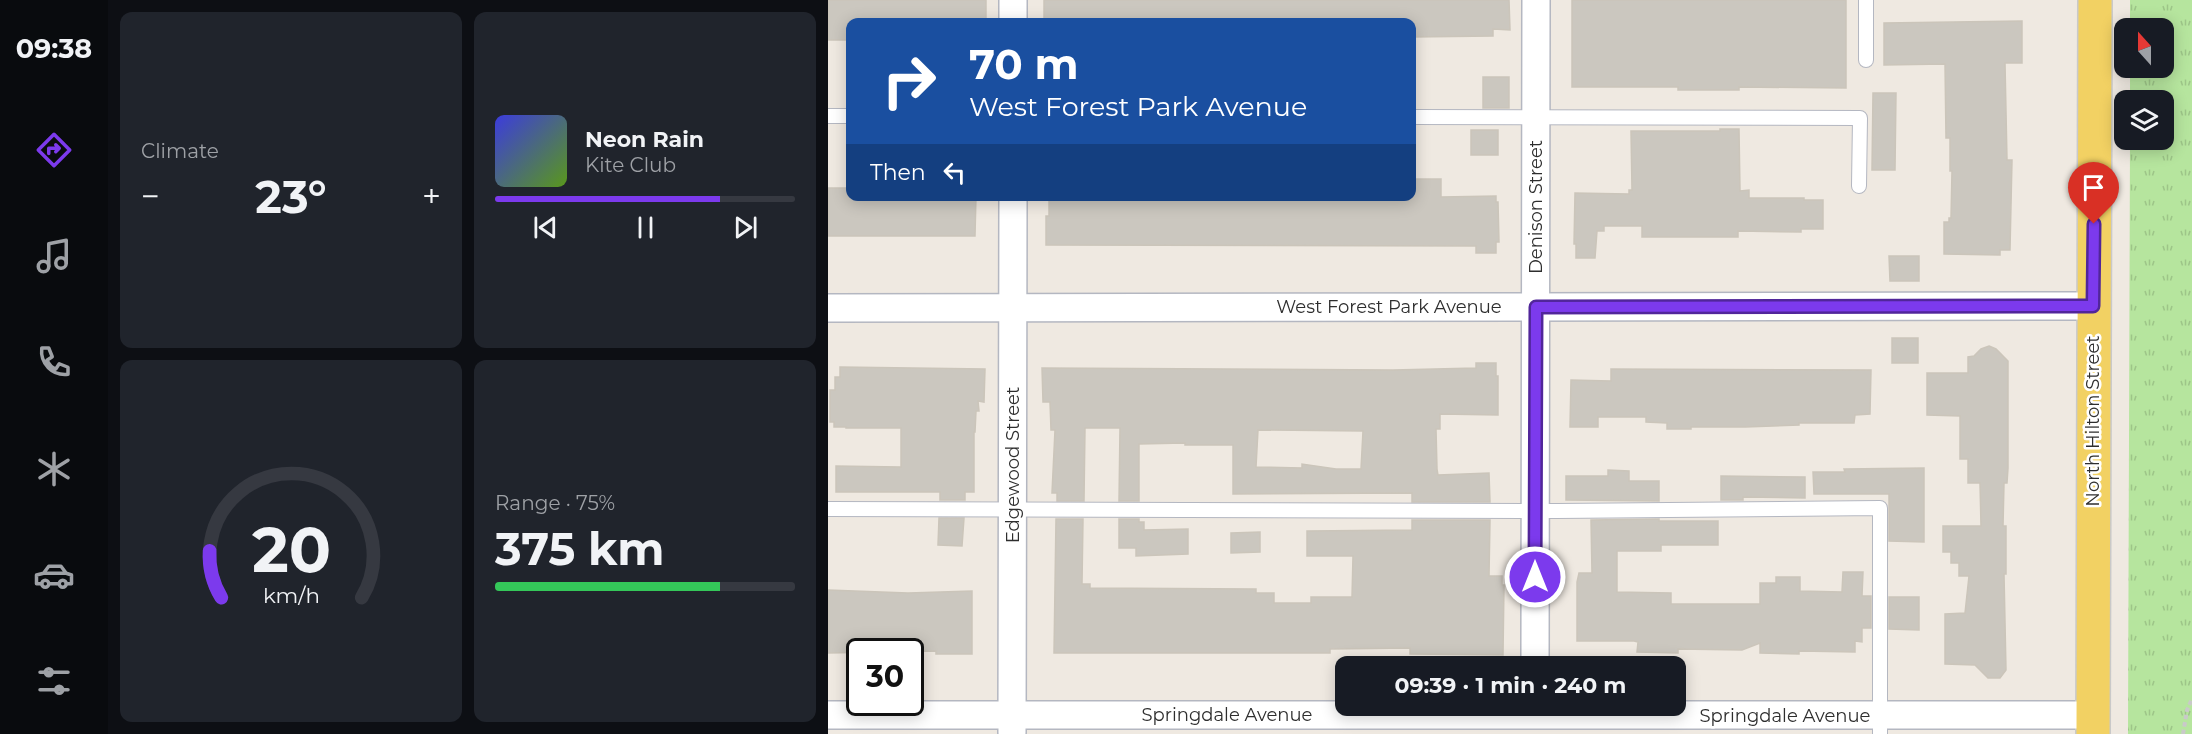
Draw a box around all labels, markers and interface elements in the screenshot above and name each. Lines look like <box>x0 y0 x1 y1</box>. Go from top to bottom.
north arrow <box>2114 18 2174 78</box>
map controls <box>2114 18 2174 150</box>
text: 09:38 <box>16 32 92 65</box>
text: 70 m <box>969 38 1079 90</box>
icon: right <box>870 42 948 120</box>
text: West Forest Park Avenue <box>969 90 1307 123</box>
button: layers <box>2114 90 2174 150</box>
text: Neon Rain <box>585 126 704 153</box>
icon: directions <box>33 129 75 171</box>
text: Climate <box>141 139 219 163</box>
street label: Denison Street <box>1525 140 1547 274</box>
text: Kite Club <box>585 153 676 177</box>
icon: left <box>938 156 971 189</box>
text: Then <box>870 159 926 186</box>
pin <box>2068 162 2119 224</box>
text: 23° <box>255 169 327 224</box>
icon: arrive <box>2077 171 2110 204</box>
text: − <box>141 176 160 216</box>
text: + <box>422 176 441 216</box>
icon: previous <box>529 211 562 244</box>
icon: pause <box>629 211 662 244</box>
icon: next <box>729 211 762 244</box>
icon: music <box>33 235 75 277</box>
street label: West Forest Park Avenue <box>1276 296 1502 318</box>
street label: North Hilton Street <box>2082 335 2104 507</box>
icon: phone <box>33 341 75 383</box>
street label: Edgewood Street <box>1002 387 1024 543</box>
icon: climate <box>33 448 75 490</box>
text: Range · 75% <box>495 491 615 515</box>
text: 20 <box>251 512 331 588</box>
text: 375 km <box>495 521 664 576</box>
position arrow <box>1503 545 1567 609</box>
icon: car <box>33 554 75 596</box>
text: km/h <box>262 582 320 608</box>
speed limit sign: 30 <box>846 638 924 716</box>
icon: filters <box>33 660 75 702</box>
text: 09:39 · 1 min · 240 m <box>1395 672 1626 699</box>
street label: Springdale Avenue <box>1142 704 1313 726</box>
street label: Springdale Avenue <box>1700 705 1871 727</box>

